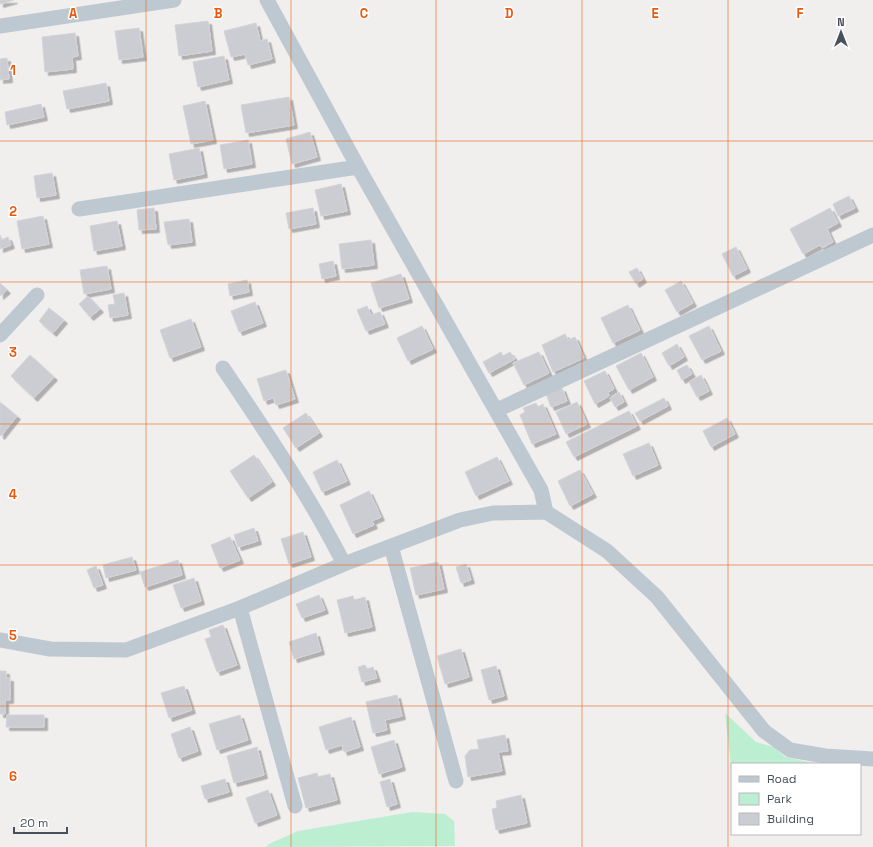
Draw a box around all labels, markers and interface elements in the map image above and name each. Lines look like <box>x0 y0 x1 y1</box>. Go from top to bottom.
text: A <box>69 5 78 22</box>
text: B <box>214 5 223 22</box>
text: C <box>360 5 368 22</box>
text: D <box>505 5 514 22</box>
text: E <box>651 5 659 22</box>
text: F <box>797 5 804 22</box>
north arrow <box>821 12 861 52</box>
text: N <box>837 15 845 29</box>
text: 1 <box>10 62 16 79</box>
text: 2 <box>9 203 17 220</box>
text: 3 <box>9 344 17 361</box>
text: 4 <box>9 486 17 503</box>
text: 5 <box>9 627 17 644</box>
legend <box>731 763 861 835</box>
text: 6 <box>9 768 17 785</box>
text: Road <box>767 771 796 787</box>
text: Park <box>767 791 792 807</box>
scale bar <box>14 809 67 835</box>
text: Building <box>767 811 814 827</box>
text: 20 m <box>20 815 48 831</box>

